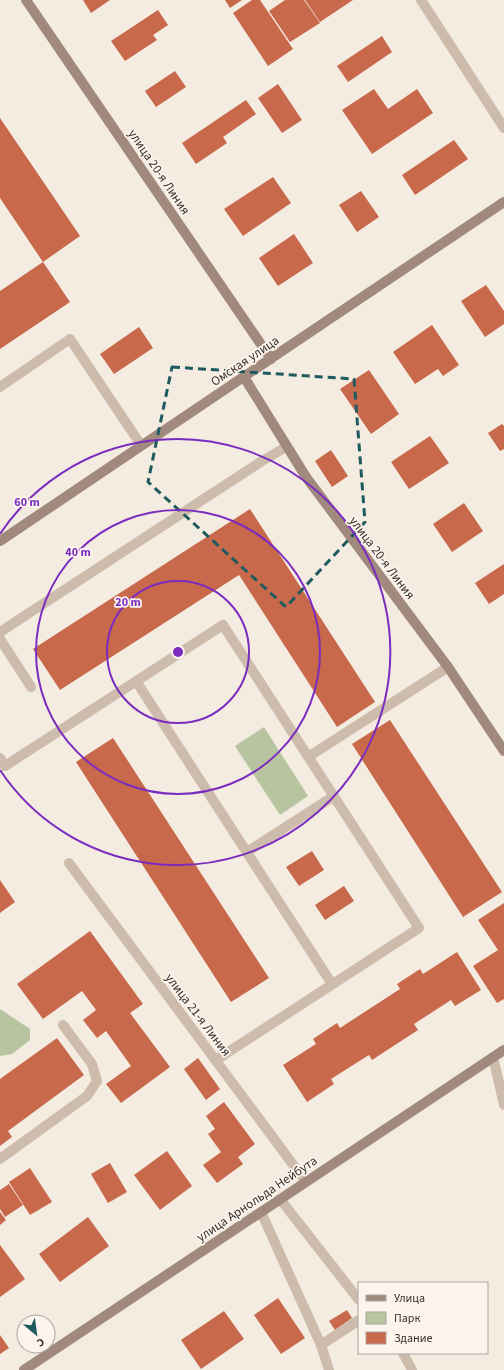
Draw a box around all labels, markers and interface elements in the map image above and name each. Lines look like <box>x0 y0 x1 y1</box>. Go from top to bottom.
street label: улица 20-я Линия <box>124 126 194 218</box>
street label: Омская улица <box>207 331 283 391</box>
text: 60 m <box>14 494 40 511</box>
street label: улица 20-я Линия <box>345 513 419 603</box>
text: 40 m <box>65 544 91 561</box>
text: 20 m <box>115 594 141 611</box>
centre of rings <box>171 645 185 659</box>
street label: улица 21-я Линия <box>161 970 235 1060</box>
street label: улица Арнольда Нейбута <box>193 1152 321 1246</box>
legend <box>358 1282 488 1354</box>
text: Улица <box>394 1290 425 1307</box>
text: Парк <box>394 1310 420 1327</box>
north arrow <box>16 1314 56 1354</box>
text: Здание <box>394 1330 433 1347</box>
text: С <box>34 1334 47 1351</box>

